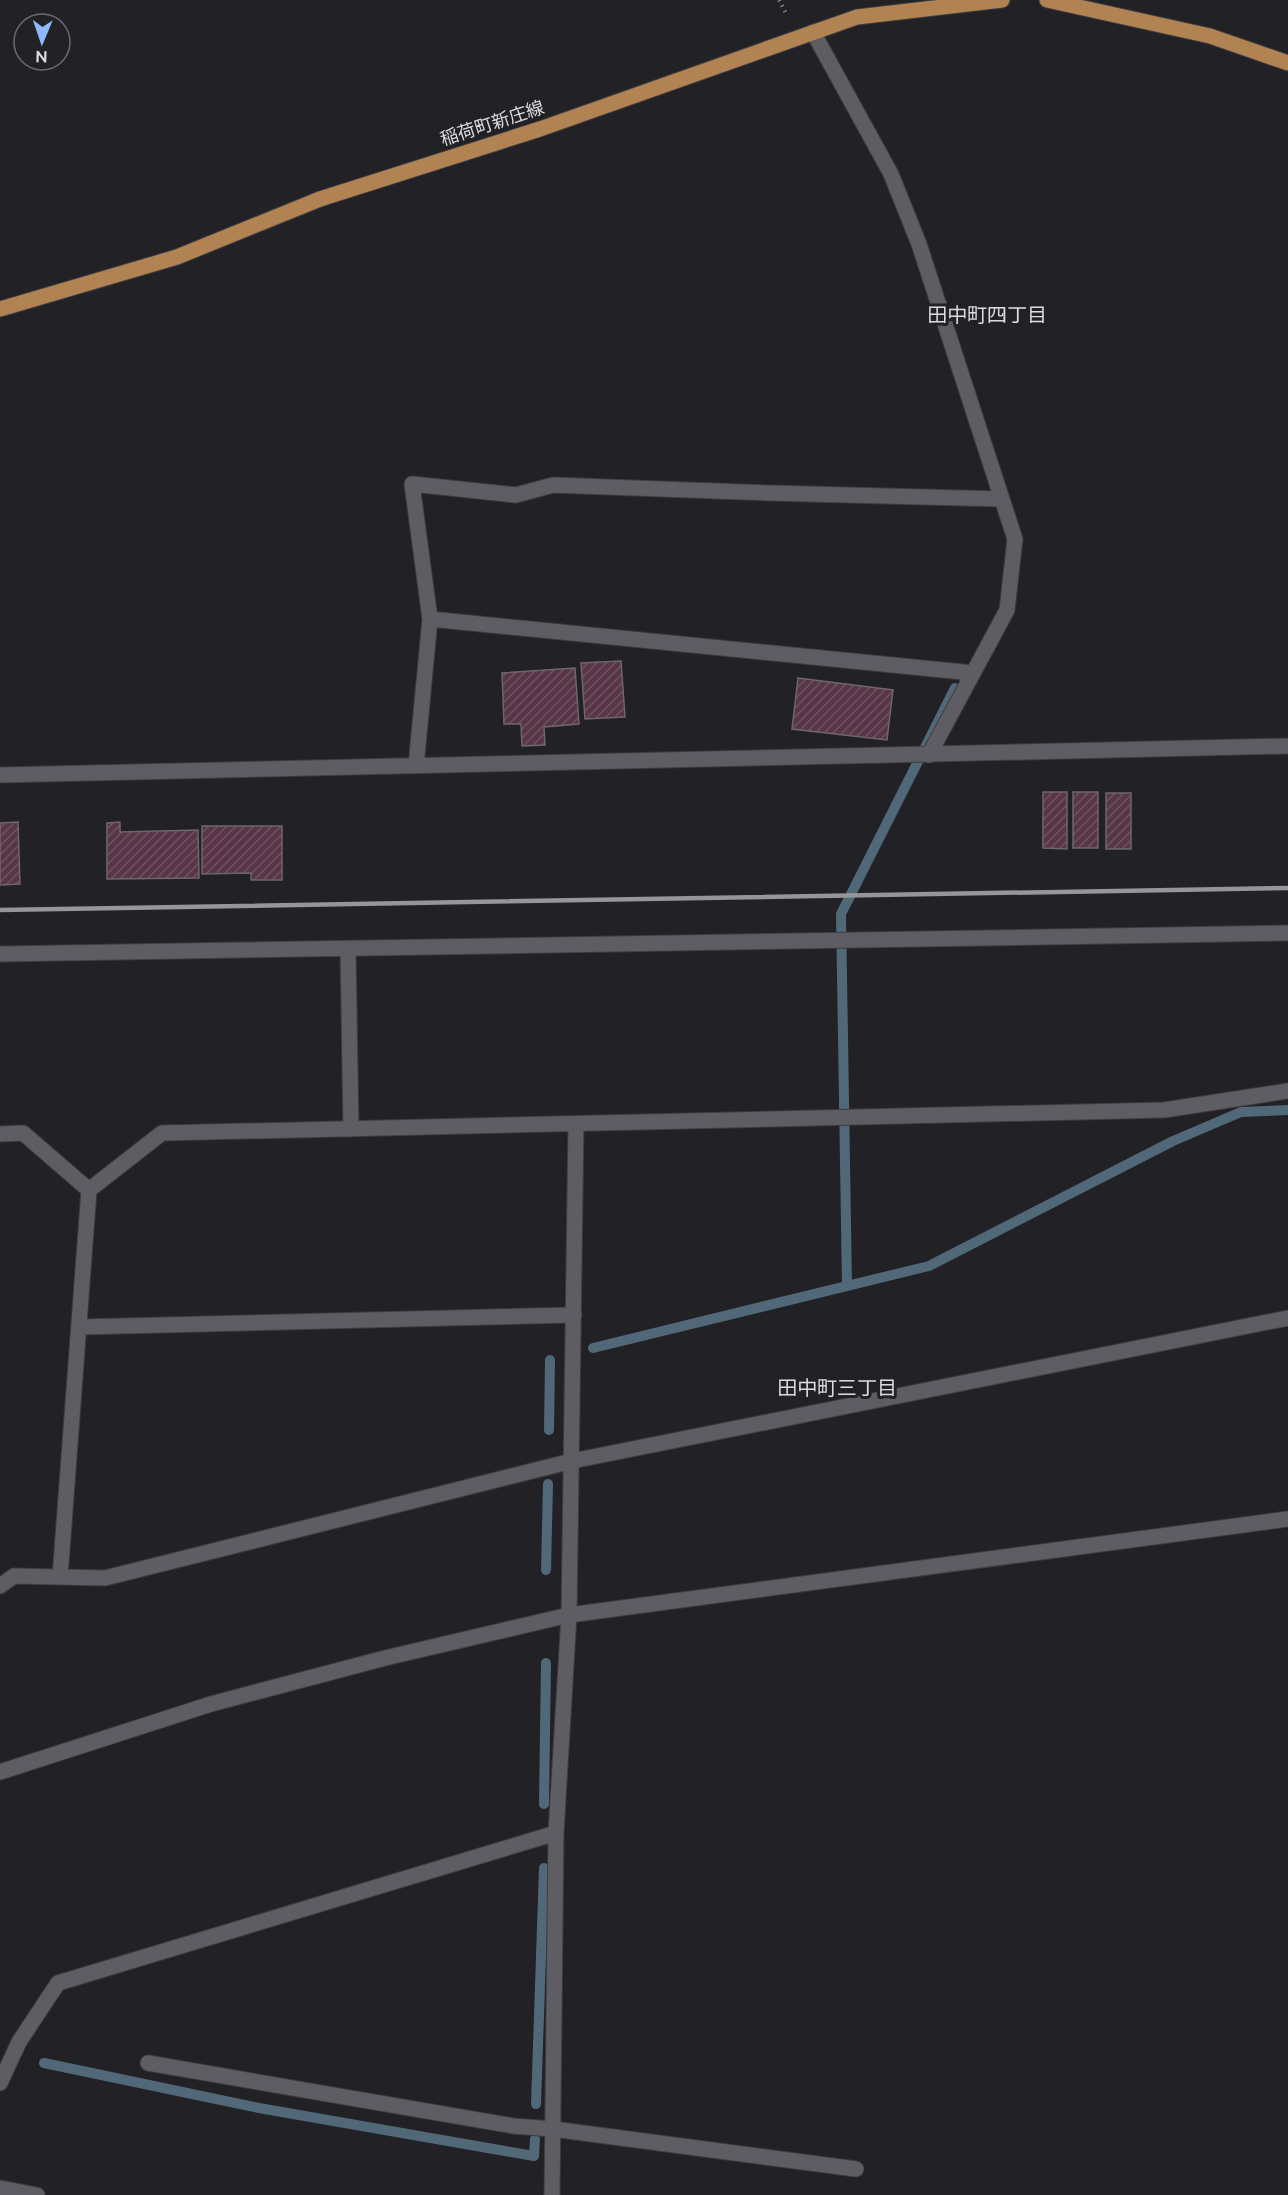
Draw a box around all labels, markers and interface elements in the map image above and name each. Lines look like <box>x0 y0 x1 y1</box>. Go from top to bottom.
north arrow <box>12 12 72 72</box>
text: N <box>35 47 48 66</box>
street label: 稲荷町新庄線 <box>437 96 547 150</box>
district label: 田中町四丁目 <box>927 303 1047 327</box>
district label: 田中町三丁目 <box>777 1376 897 1400</box>

